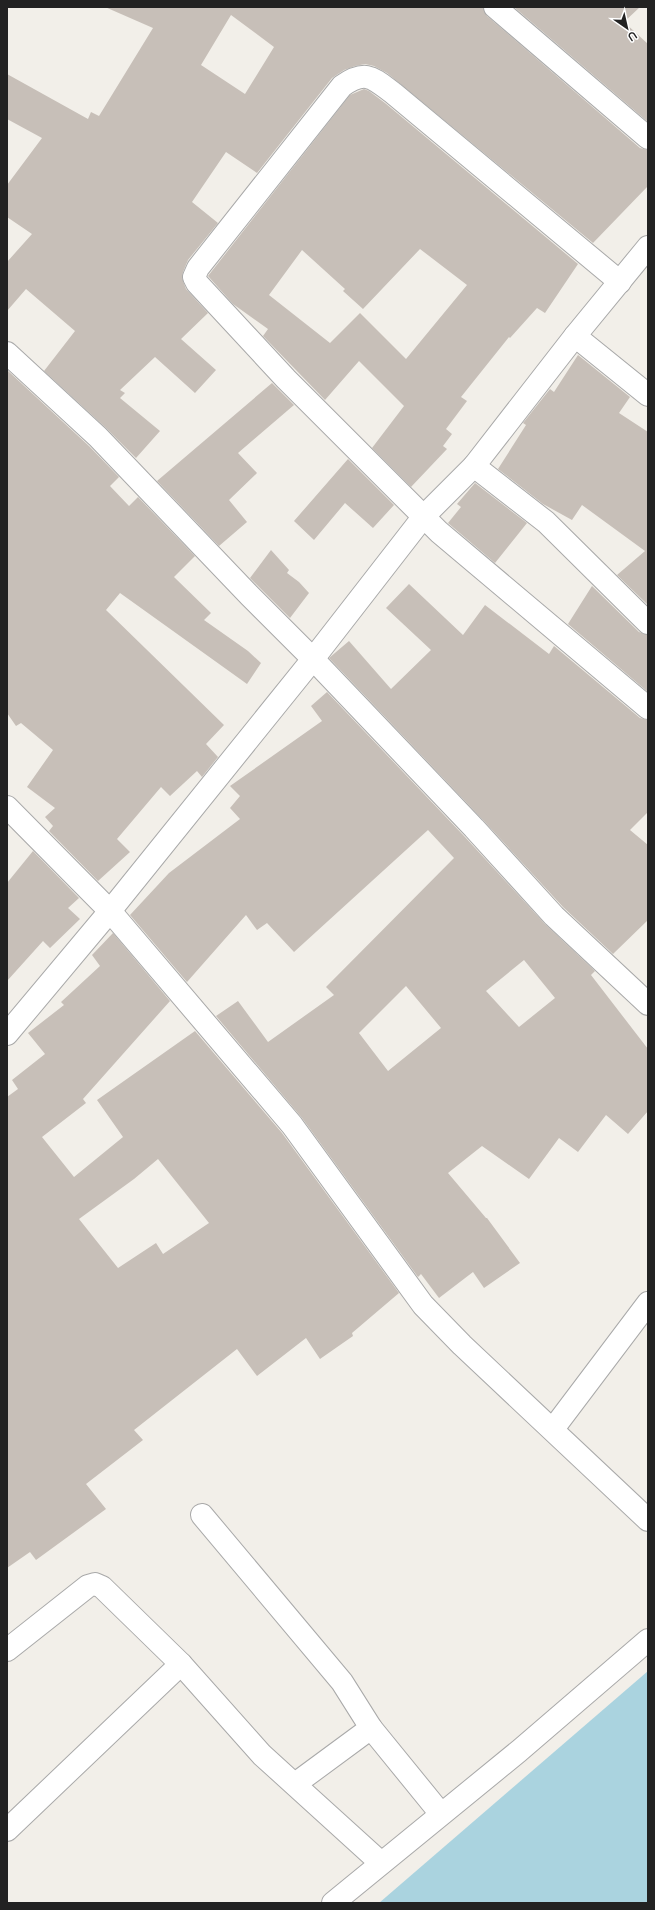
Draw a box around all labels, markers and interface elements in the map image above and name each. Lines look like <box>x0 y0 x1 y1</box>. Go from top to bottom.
north arrow <box>607 8 647 48</box>
text: U <box>625 28 639 44</box>

